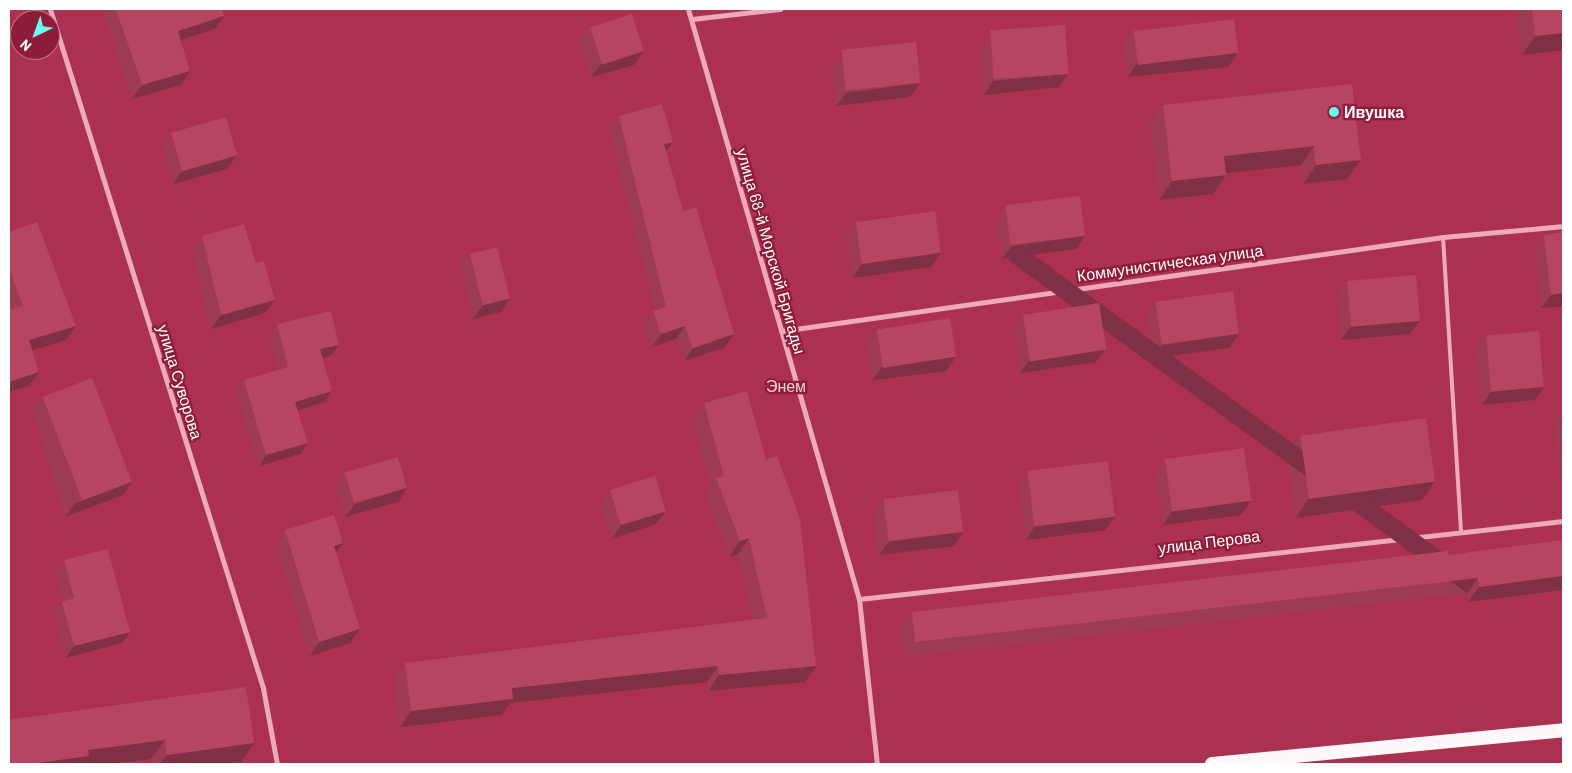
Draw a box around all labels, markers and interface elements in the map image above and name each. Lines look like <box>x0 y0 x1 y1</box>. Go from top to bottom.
north arrow <box>10 10 60 60</box>
text: N <box>16 36 34 55</box>
place label: Ивушка <box>1344 102 1404 122</box>
marker: Ивушка <box>1328 106 1340 118</box>
street label: улица 68-й Морской Бригады <box>732 146 810 356</box>
street label: Коммунистическая улица <box>1076 240 1264 286</box>
street label: улица Суворова <box>153 322 207 442</box>
park label: Энем <box>766 376 806 396</box>
street label: улица Перова <box>1157 526 1261 558</box>

